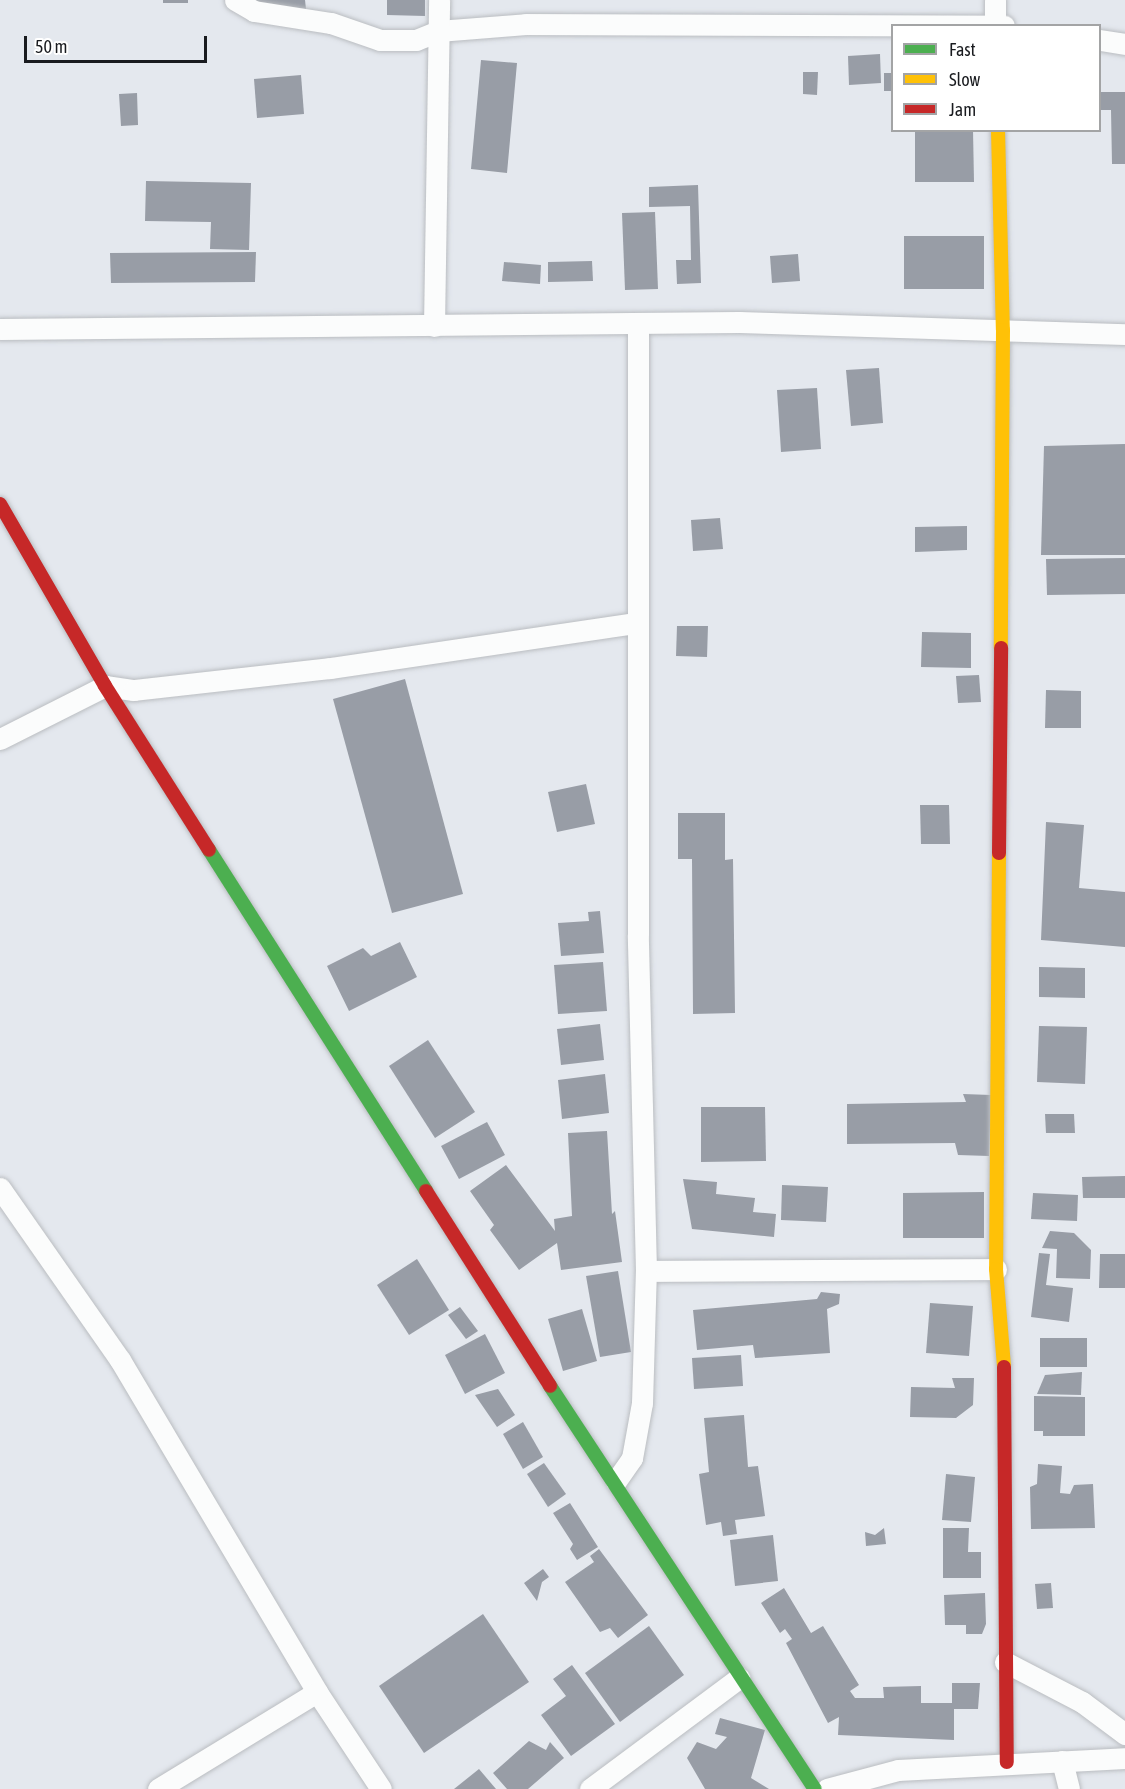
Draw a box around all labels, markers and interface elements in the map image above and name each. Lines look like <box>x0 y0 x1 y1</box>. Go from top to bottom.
scale bar <box>27 24 210 62</box>
legend <box>891 24 1101 132</box>
text: 50 m <box>35 36 67 57</box>
text: Fast <box>949 39 976 60</box>
text: Slow <box>949 69 980 90</box>
text: Jam <box>949 99 976 120</box>

